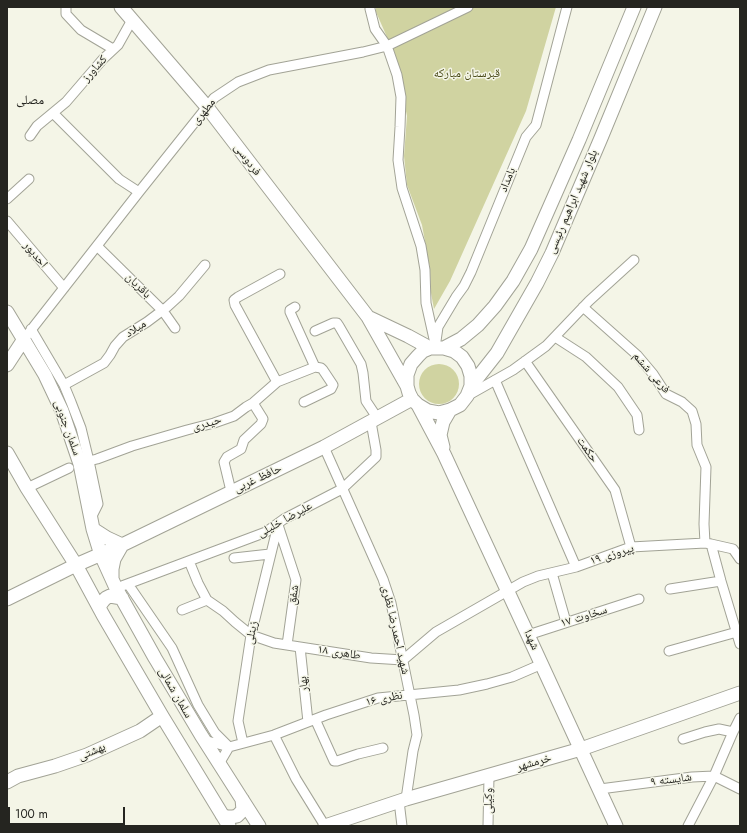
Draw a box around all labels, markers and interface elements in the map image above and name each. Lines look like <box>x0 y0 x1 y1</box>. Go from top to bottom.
street label: کشاورز <box>79 53 111 85</box>
park label: قبرستان مبارکه <box>434 67 500 81</box>
district label: مصلی <box>16 93 44 109</box>
street label: مطهری <box>189 96 219 128</box>
street label: فردوسی <box>230 141 264 179</box>
street label: بلوار شهید ابراهیم رئیسی <box>545 148 601 256</box>
street label: بامداد <box>497 166 519 194</box>
street label: احدپور <box>20 239 50 271</box>
street label: باقریان <box>122 270 154 302</box>
street label: میلاد <box>123 317 149 341</box>
street label: فرعی ششم <box>629 349 673 397</box>
street label: سلمان جنوبی <box>50 398 84 458</box>
street label: حیدری <box>191 413 223 435</box>
street label: حکمت <box>573 434 601 466</box>
street label: حافظ غربی <box>232 462 284 496</box>
street label: علیرضا خلیلی <box>255 499 315 541</box>
street label: پیروزی ۱۹ <box>588 541 636 569</box>
street label: شفق <box>285 584 303 606</box>
street label: شهید احمدرضا نظری <box>378 584 412 676</box>
street label: سخاوت ۱۷ <box>559 603 609 631</box>
street label: زینلی <box>243 620 261 646</box>
street label: شهدا <box>520 627 542 653</box>
street label: طاهری ۱۸ <box>316 642 362 664</box>
street label: سلمان شمالی <box>155 665 195 721</box>
street label: بهار <box>296 676 312 692</box>
street label: نظری ۱۶ <box>364 688 404 710</box>
street label: بهشتی <box>76 740 108 764</box>
street label: خرمشهر <box>515 751 553 775</box>
street label: شایسته ۹ <box>649 770 693 790</box>
street label: وکیلی <box>482 788 496 814</box>
scale bar <box>10 799 127 825</box>
text: 100 m <box>15 805 48 823</box>

